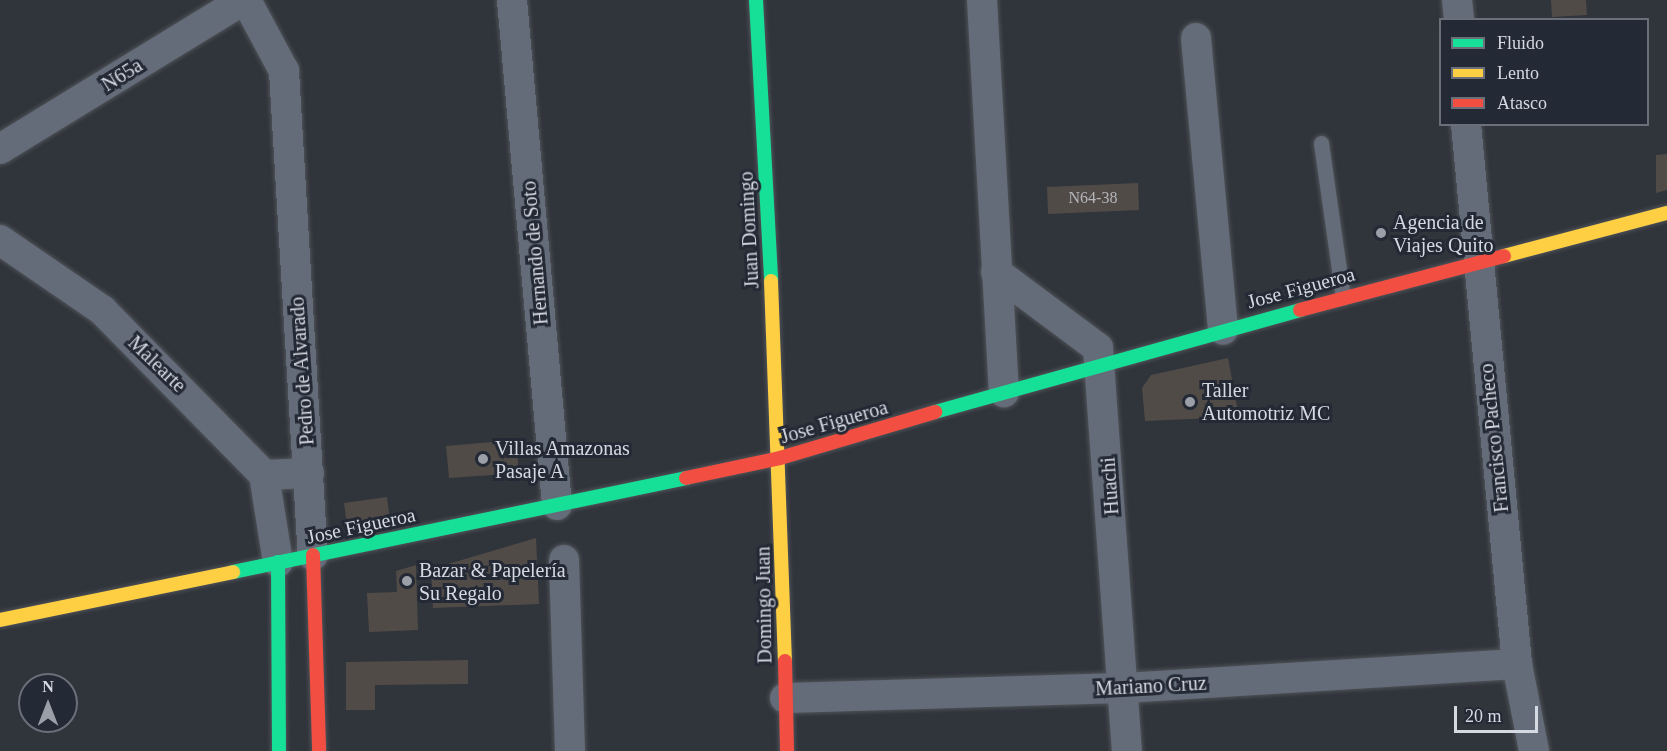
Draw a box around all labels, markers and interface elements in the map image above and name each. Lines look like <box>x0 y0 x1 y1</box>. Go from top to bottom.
legend <box>1439 18 1649 126</box>
text: Fluido <box>1497 33 1544 53</box>
street label: N65a <box>97 53 147 97</box>
text: Lento <box>1497 63 1539 83</box>
text: Atasco <box>1497 93 1547 113</box>
street label: Juan Domingo <box>734 171 764 289</box>
street label: Hernando de Soto <box>517 180 553 326</box>
house number: N64-38 <box>1069 188 1117 208</box>
place label: Agencia de Viajes Quito <box>1393 210 1493 257</box>
marker: Agencia de Viajes Quito <box>1374 226 1388 240</box>
street label: Jose Figueroa <box>1245 262 1357 314</box>
street label: Pedro de Alvarado <box>285 295 319 447</box>
street label: Malearte <box>123 331 191 397</box>
street label: Francisco Pacheco <box>1474 362 1514 514</box>
place label: Taller Automotriz MC <box>1202 378 1330 425</box>
street label: Jose Figueroa <box>778 395 890 449</box>
marker: Taller Automotriz MC <box>1183 395 1197 409</box>
place label: Villas Amazonas Pasaje A <box>495 436 631 483</box>
marker: Villas Amazonas Pasaje A <box>476 452 490 466</box>
street label: Huachi <box>1096 456 1124 516</box>
street label: Jose Figueroa <box>304 503 418 549</box>
street label: Domingo Juan <box>751 546 777 664</box>
place label: Bazar & Papelería Su Regalo <box>419 558 566 605</box>
marker: Bazar & Papelería Su Regalo <box>400 574 414 588</box>
street label: Mariano Cruz <box>1095 671 1207 701</box>
north arrow <box>18 673 78 733</box>
text: N <box>42 678 54 695</box>
scale bar <box>1457 694 1541 732</box>
text: 20 m <box>1465 706 1502 726</box>

